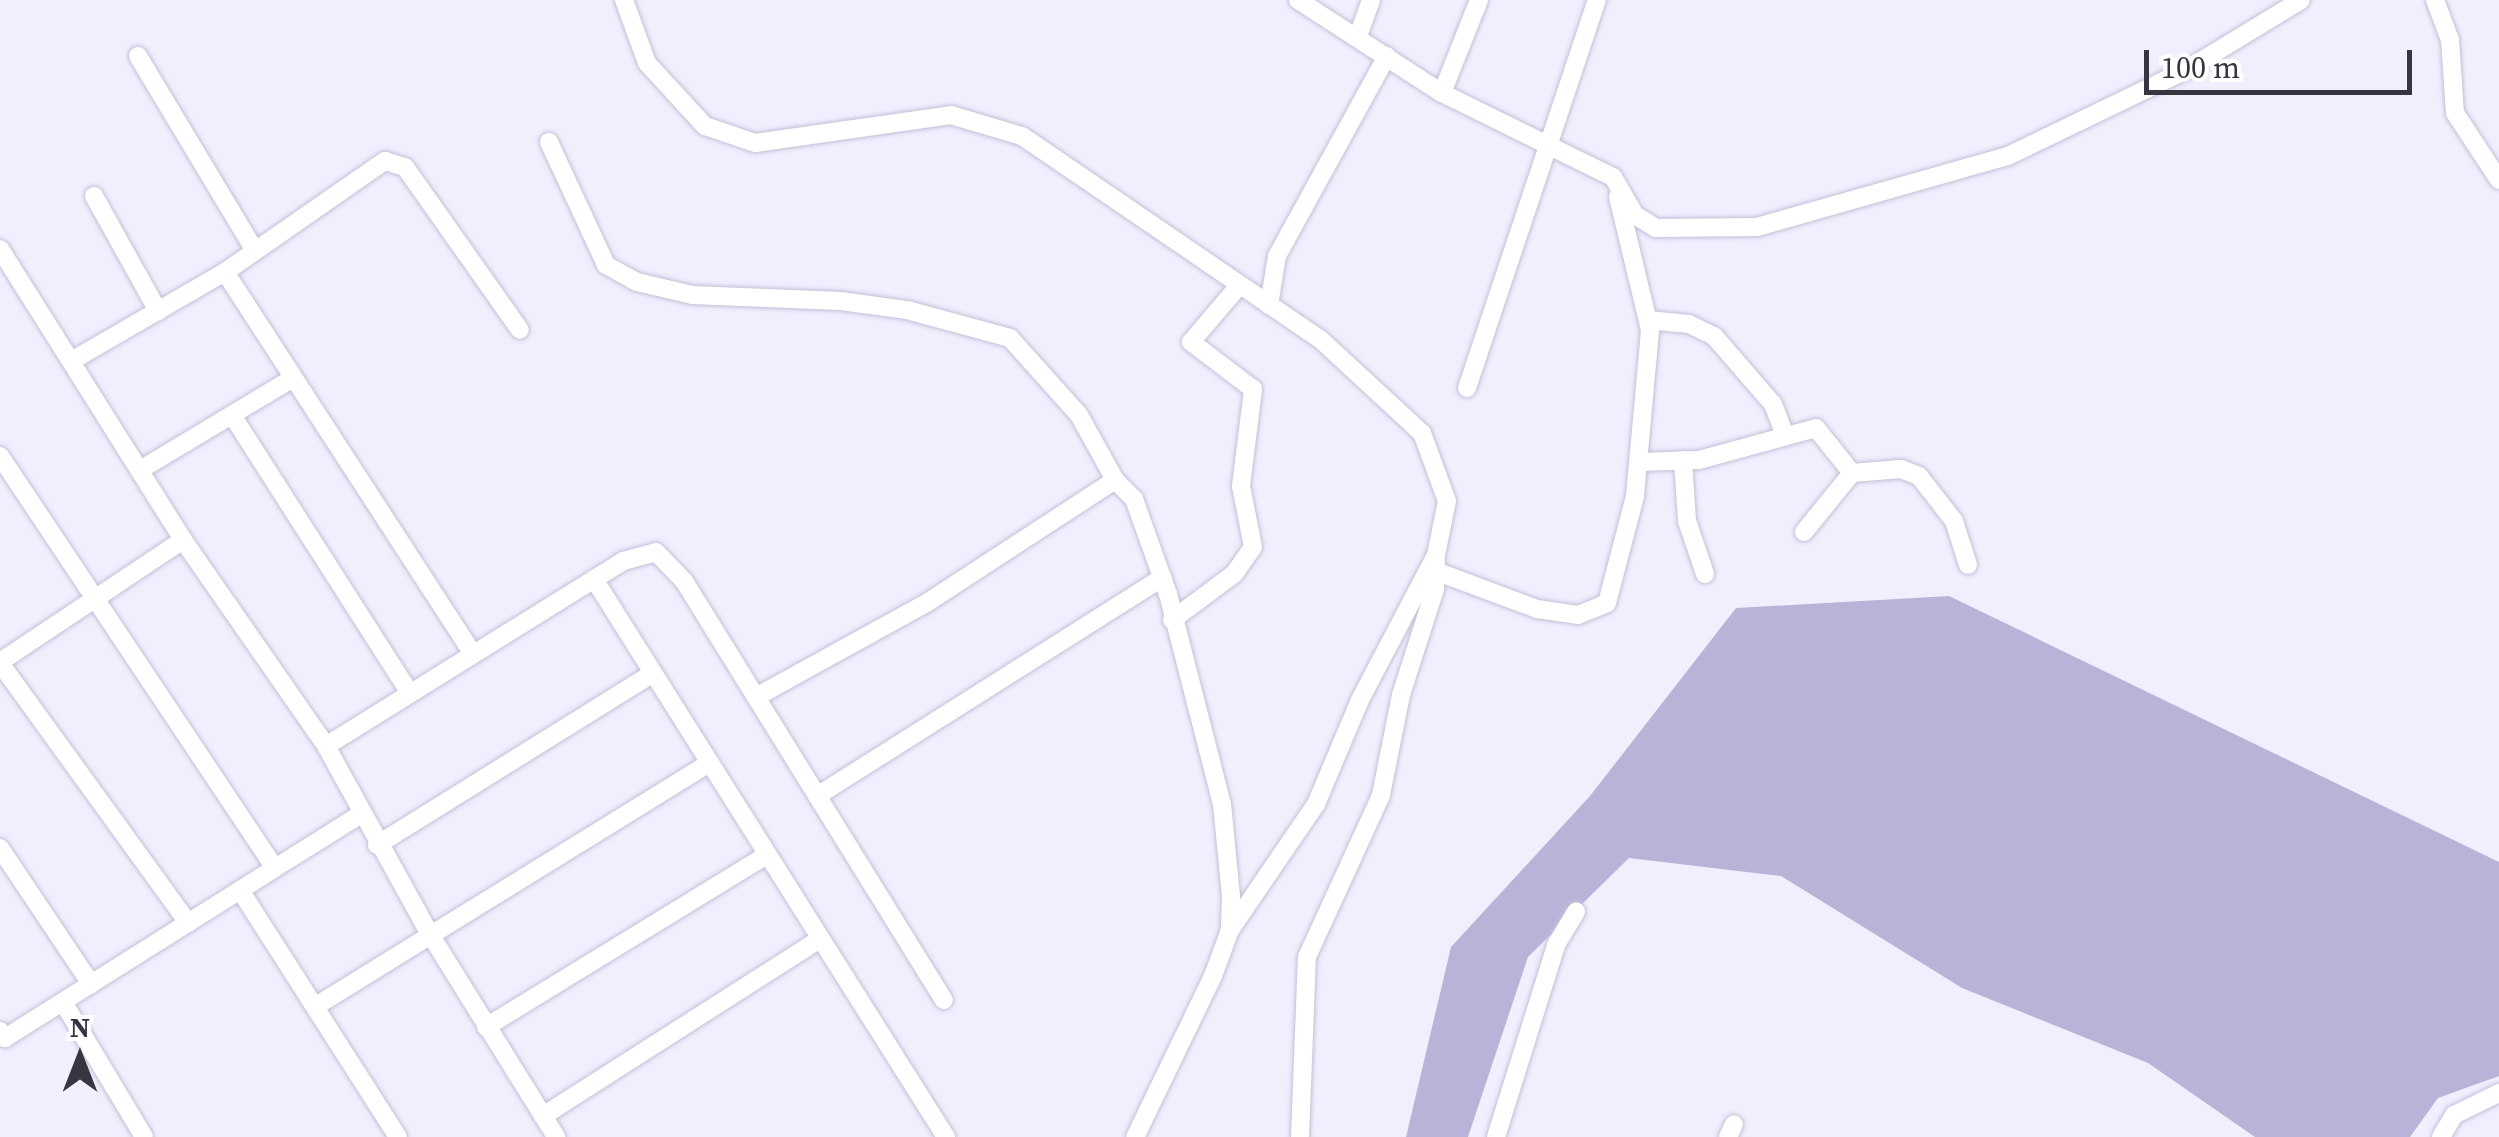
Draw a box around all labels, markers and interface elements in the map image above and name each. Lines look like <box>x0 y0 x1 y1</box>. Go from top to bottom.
scale bar <box>2149 30 2416 92</box>
text: 100 m <box>2161 47 2240 88</box>
north arrow <box>30 1007 130 1107</box>
text: N <box>70 1008 90 1046</box>

